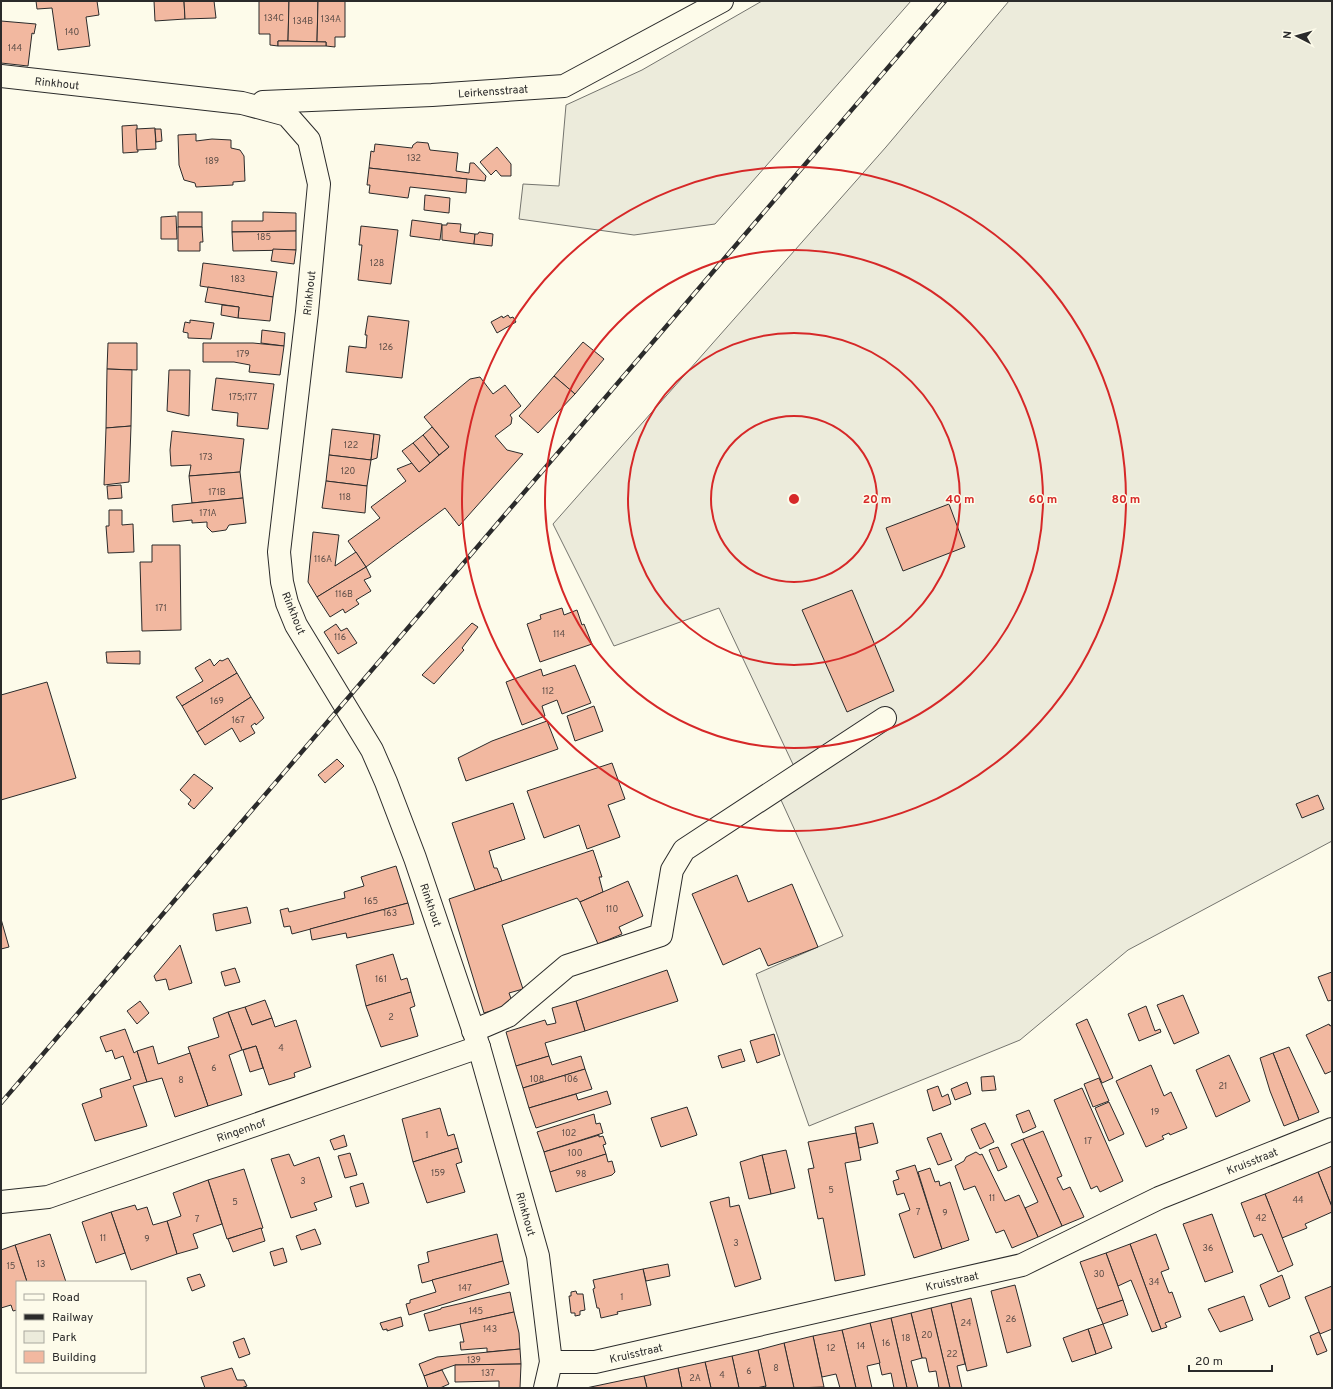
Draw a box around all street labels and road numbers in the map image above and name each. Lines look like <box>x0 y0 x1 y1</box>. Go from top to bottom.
street label: Rinkhout <box>34 75 80 93</box>
street label: Leirkensstraat <box>457 83 529 101</box>
street label: Rinkhout <box>301 270 319 316</box>
street label: Rinkhout <box>278 590 308 637</box>
street label: Rinkhout <box>416 882 444 929</box>
street label: Ringenhof <box>215 1116 268 1146</box>
street label: Kruisstraat <box>1225 1145 1280 1179</box>
street label: Rinkhout <box>512 1191 538 1238</box>
street label: Kruisstraat <box>924 1269 980 1295</box>
street label: Kruisstraat <box>608 1341 664 1367</box>

